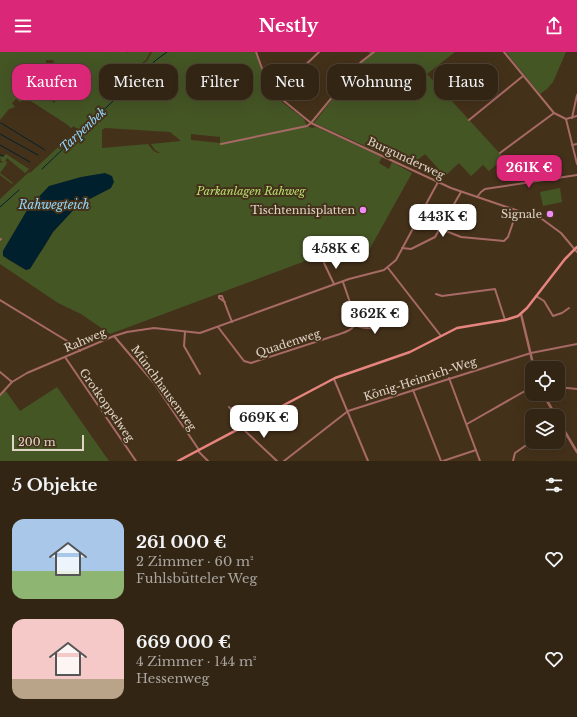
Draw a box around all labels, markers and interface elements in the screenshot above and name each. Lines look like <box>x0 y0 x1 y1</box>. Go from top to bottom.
icon: menu <box>12 15 34 37</box>
text: Nestly <box>258 15 319 37</box>
icon: share <box>543 15 565 37</box>
chip: Kaufen <box>12 64 91 100</box>
chip: Mieten <box>99 64 178 100</box>
chip: Filter <box>186 64 253 100</box>
chip: Neu <box>261 64 319 100</box>
chip: Wohnung <box>327 64 426 100</box>
chip: Haus <box>434 64 498 100</box>
water label: Tarpenbek <box>56 104 109 155</box>
street label: Burgunderweg <box>365 134 447 182</box>
pin: 261K € <box>496 155 562 189</box>
text: 261K € <box>506 159 552 176</box>
park label: Parkanlagen Rahweg <box>196 184 306 198</box>
water label: Rahwegteich <box>17 197 90 212</box>
place label: Tischtennisplatten <box>251 203 355 217</box>
pin: 443K € <box>410 204 476 238</box>
marker: Tischtennisplatten <box>358 205 368 215</box>
place label: Signale <box>501 207 542 221</box>
text: 443K € <box>418 208 468 225</box>
marker: Signale <box>545 209 555 219</box>
pin: 458K € <box>303 236 369 270</box>
text: 458K € <box>312 240 360 257</box>
pin: 362K € <box>342 301 408 335</box>
text: 362K € <box>350 305 400 322</box>
street label: Rahweg <box>62 325 108 355</box>
street label: Quadenweg <box>254 326 322 360</box>
street label: Münchhausenweg <box>128 343 200 434</box>
street label: König-Heinrich-Weg <box>362 354 479 404</box>
map controls <box>525 361 565 449</box>
button: locate <box>525 361 565 401</box>
street label: Grotkoppelweg <box>76 366 138 445</box>
pin: 669K € <box>231 405 297 439</box>
text: 669K € <box>239 409 289 426</box>
button: layers <box>525 409 565 449</box>
scale bar <box>12 433 84 452</box>
text: 200 m <box>18 435 55 449</box>
icon: filters <box>543 474 565 496</box>
text: 5 Objekte <box>12 475 97 496</box>
text: 261 000 € <box>136 532 226 553</box>
icon: home <box>44 535 92 583</box>
icon: heart <box>543 548 565 570</box>
text: 2 Zimmer · 60 m² <box>136 553 254 570</box>
text: Fuhlsbütteler Weg <box>136 570 257 587</box>
text: 669 000 € <box>136 632 231 653</box>
icon: home <box>44 635 92 683</box>
icon: heart <box>543 648 565 670</box>
text: 4 Zimmer · 144 m² <box>136 653 257 670</box>
text: Hessenweg <box>136 670 209 687</box>

